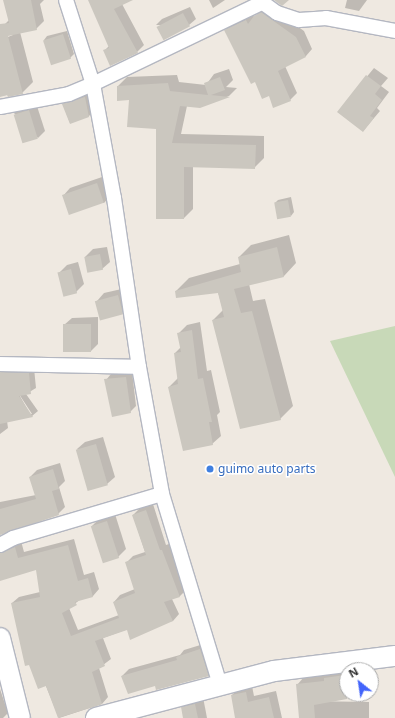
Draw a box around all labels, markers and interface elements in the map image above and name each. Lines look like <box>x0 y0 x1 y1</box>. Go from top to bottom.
place label: guimo auto parts <box>218 462 315 476</box>
marker: guimo auto parts <box>205 464 215 474</box>
north arrow <box>339 662 379 702</box>
text: N <box>346 663 361 681</box>

